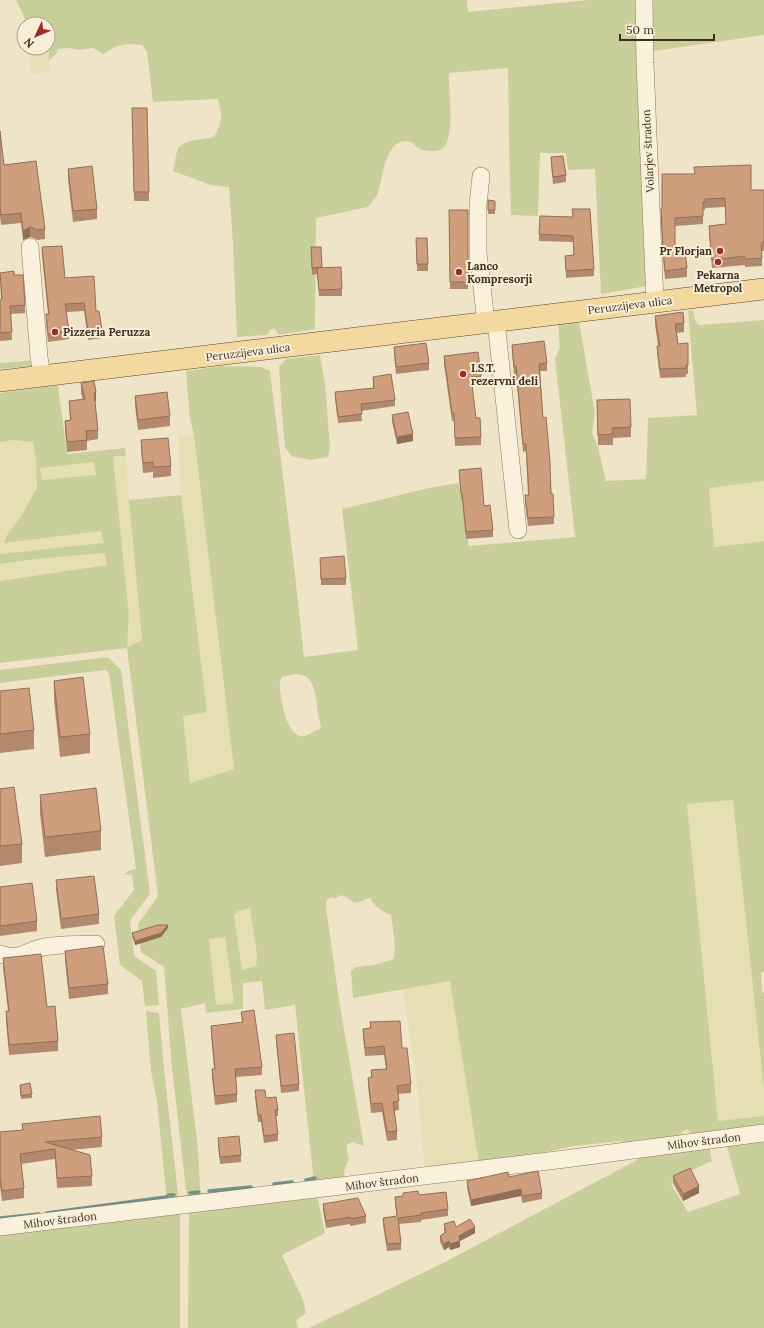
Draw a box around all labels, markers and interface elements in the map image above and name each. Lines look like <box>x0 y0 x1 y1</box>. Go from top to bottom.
north arrow <box>16 16 56 56</box>
scale bar <box>620 16 714 42</box>
text: 50 m <box>626 22 654 37</box>
text: N <box>20 35 37 51</box>
street label: Volarjev štradon <box>639 109 657 194</box>
place label: Pr Florjan <box>659 244 712 258</box>
marker: Pr Florjan <box>715 246 725 256</box>
marker: Pekarna Metropol <box>713 257 723 267</box>
place label: Lanco Kompresorji <box>467 259 533 286</box>
marker: Lanco Kompresorji <box>454 267 464 277</box>
place label: Pekarna Metropol <box>694 268 743 295</box>
street label: Peruzzijeva ulica <box>587 293 673 317</box>
place label: Pizzeria Peruzza <box>63 325 151 339</box>
marker: Pizzeria Peruzza <box>50 327 60 337</box>
street label: Peruzzijeva ulica <box>205 340 291 364</box>
place label: I.S.T. rezervni deli <box>471 361 538 388</box>
marker: I.S.T. rezervni deli <box>458 369 468 379</box>
street label: Mihov štradon <box>666 1130 742 1152</box>
street label: Mihov štradon <box>344 1171 420 1193</box>
street label: Mihov štradon <box>22 1209 98 1231</box>

